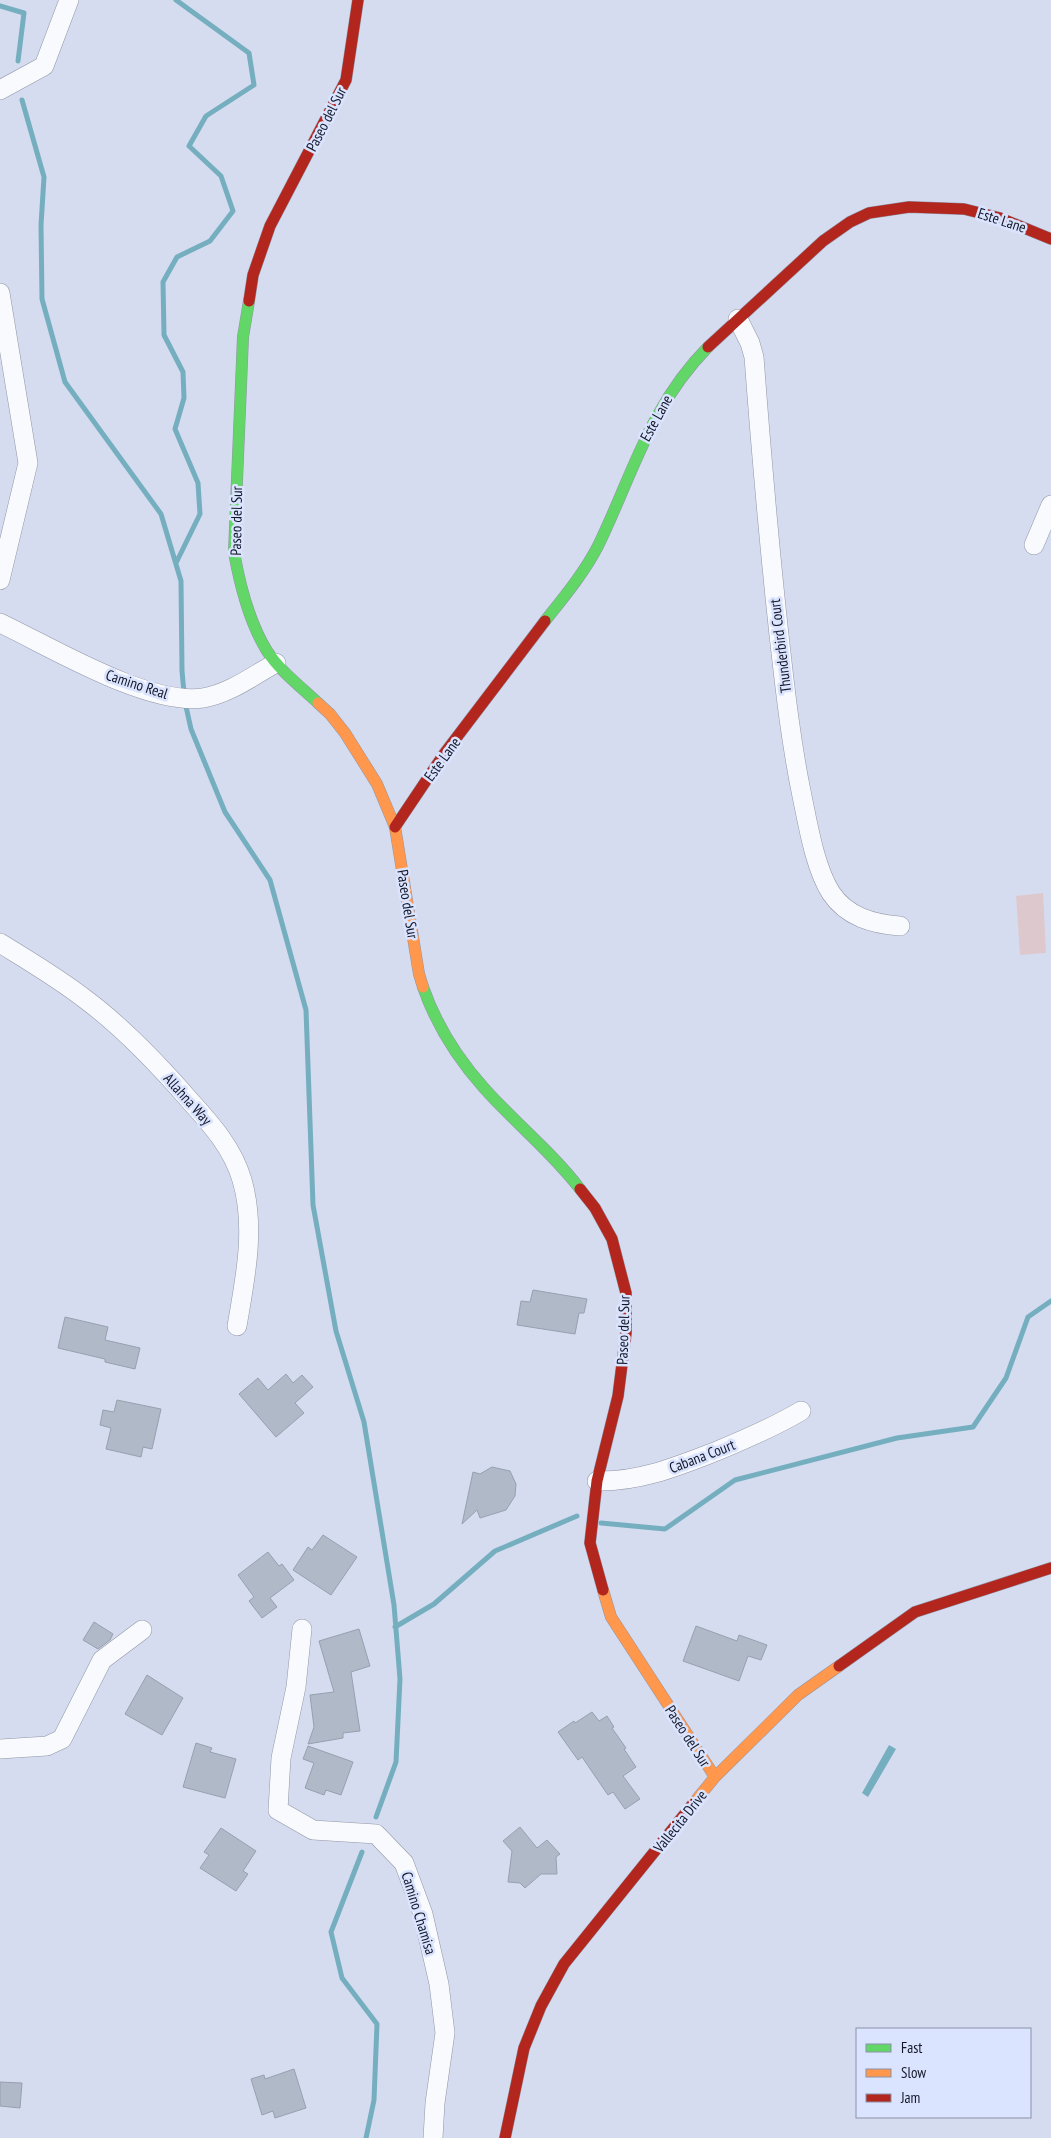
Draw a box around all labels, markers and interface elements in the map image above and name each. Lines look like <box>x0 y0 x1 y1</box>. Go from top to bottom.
street label: Paseo del Sur <box>302 83 351 154</box>
street label: Este Lane <box>975 203 1029 237</box>
street label: Este Lane <box>636 392 676 444</box>
street label: Paseo del Sur <box>226 485 246 556</box>
street label: Thunderbird Court <box>765 598 795 694</box>
street label: Camino Real <box>104 665 171 703</box>
street label: Este Lane <box>420 733 464 785</box>
street label: Paseo del Sur <box>393 868 423 941</box>
street label: Allahna Way <box>160 1069 217 1129</box>
street label: Paseo del Sur <box>612 1294 634 1365</box>
street label: Cabana Court <box>666 1435 738 1477</box>
street label: Paseo del Sur <box>661 1702 715 1771</box>
street label: Vallecita Drive <box>649 1786 711 1857</box>
street label: Camino Chamisa <box>397 1869 441 1957</box>
legend <box>856 2028 1031 2118</box>
text: Fast <box>901 2038 922 2057</box>
text: Slow <box>901 2063 926 2082</box>
text: Jam <box>900 2088 920 2107</box>

